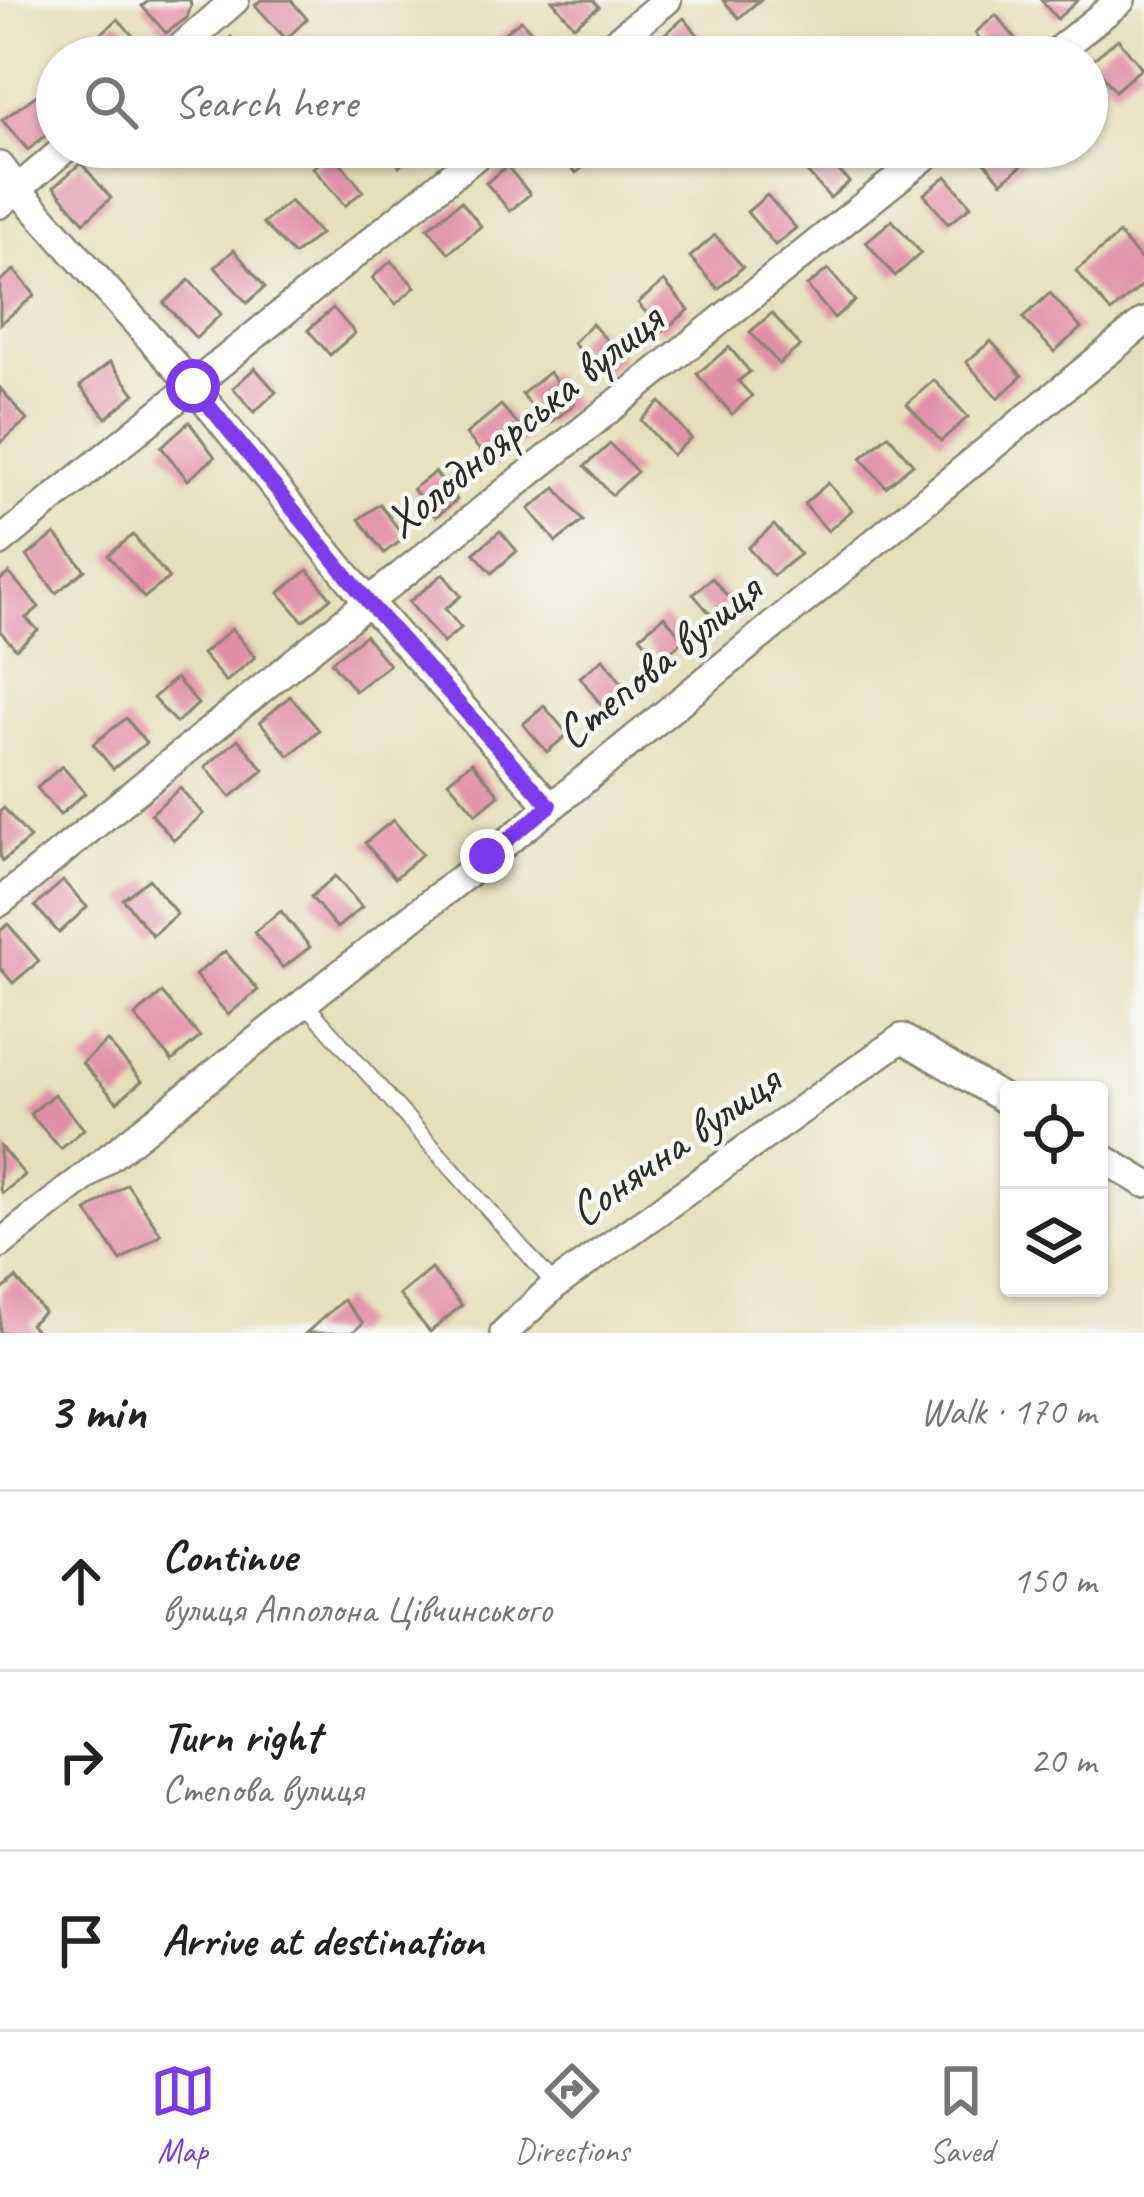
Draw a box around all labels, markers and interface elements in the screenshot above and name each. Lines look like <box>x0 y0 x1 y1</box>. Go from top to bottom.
search box <box>36 36 1108 168</box>
icon: search <box>78 69 144 135</box>
text: Search here <box>174 74 357 131</box>
street label: Холодноярська вулиця <box>372 288 676 550</box>
route start <box>166 359 220 413</box>
street label: Степова вулиця <box>543 558 776 762</box>
route end <box>460 829 514 883</box>
street label: Сонячна вулиця <box>557 1048 794 1240</box>
map controls <box>1000 1081 1108 1297</box>
button: locate <box>1000 1081 1108 1189</box>
button: layers <box>1000 1189 1108 1297</box>
text: 3 min <box>48 1379 146 1443</box>
text: Walk · 170 m <box>920 1387 1096 1436</box>
text: Continue <box>162 1528 296 1585</box>
icon: ahead <box>48 1548 114 1614</box>
text: 150 m <box>1012 1556 1096 1605</box>
text: вулиця Апполона Цівчинського <box>162 1585 552 1634</box>
text: Turn right <box>162 1708 320 1765</box>
icon: right <box>48 1728 114 1794</box>
text: 20 m <box>1030 1736 1096 1785</box>
text: Степова вулиця <box>162 1765 363 1814</box>
icon: arrive <box>48 1908 114 1974</box>
text: Arrive at destination <box>162 1912 484 1969</box>
tab: Map <box>150 2058 216 2172</box>
tab: Directions <box>515 2058 629 2172</box>
tab: Saved <box>928 2058 994 2172</box>

